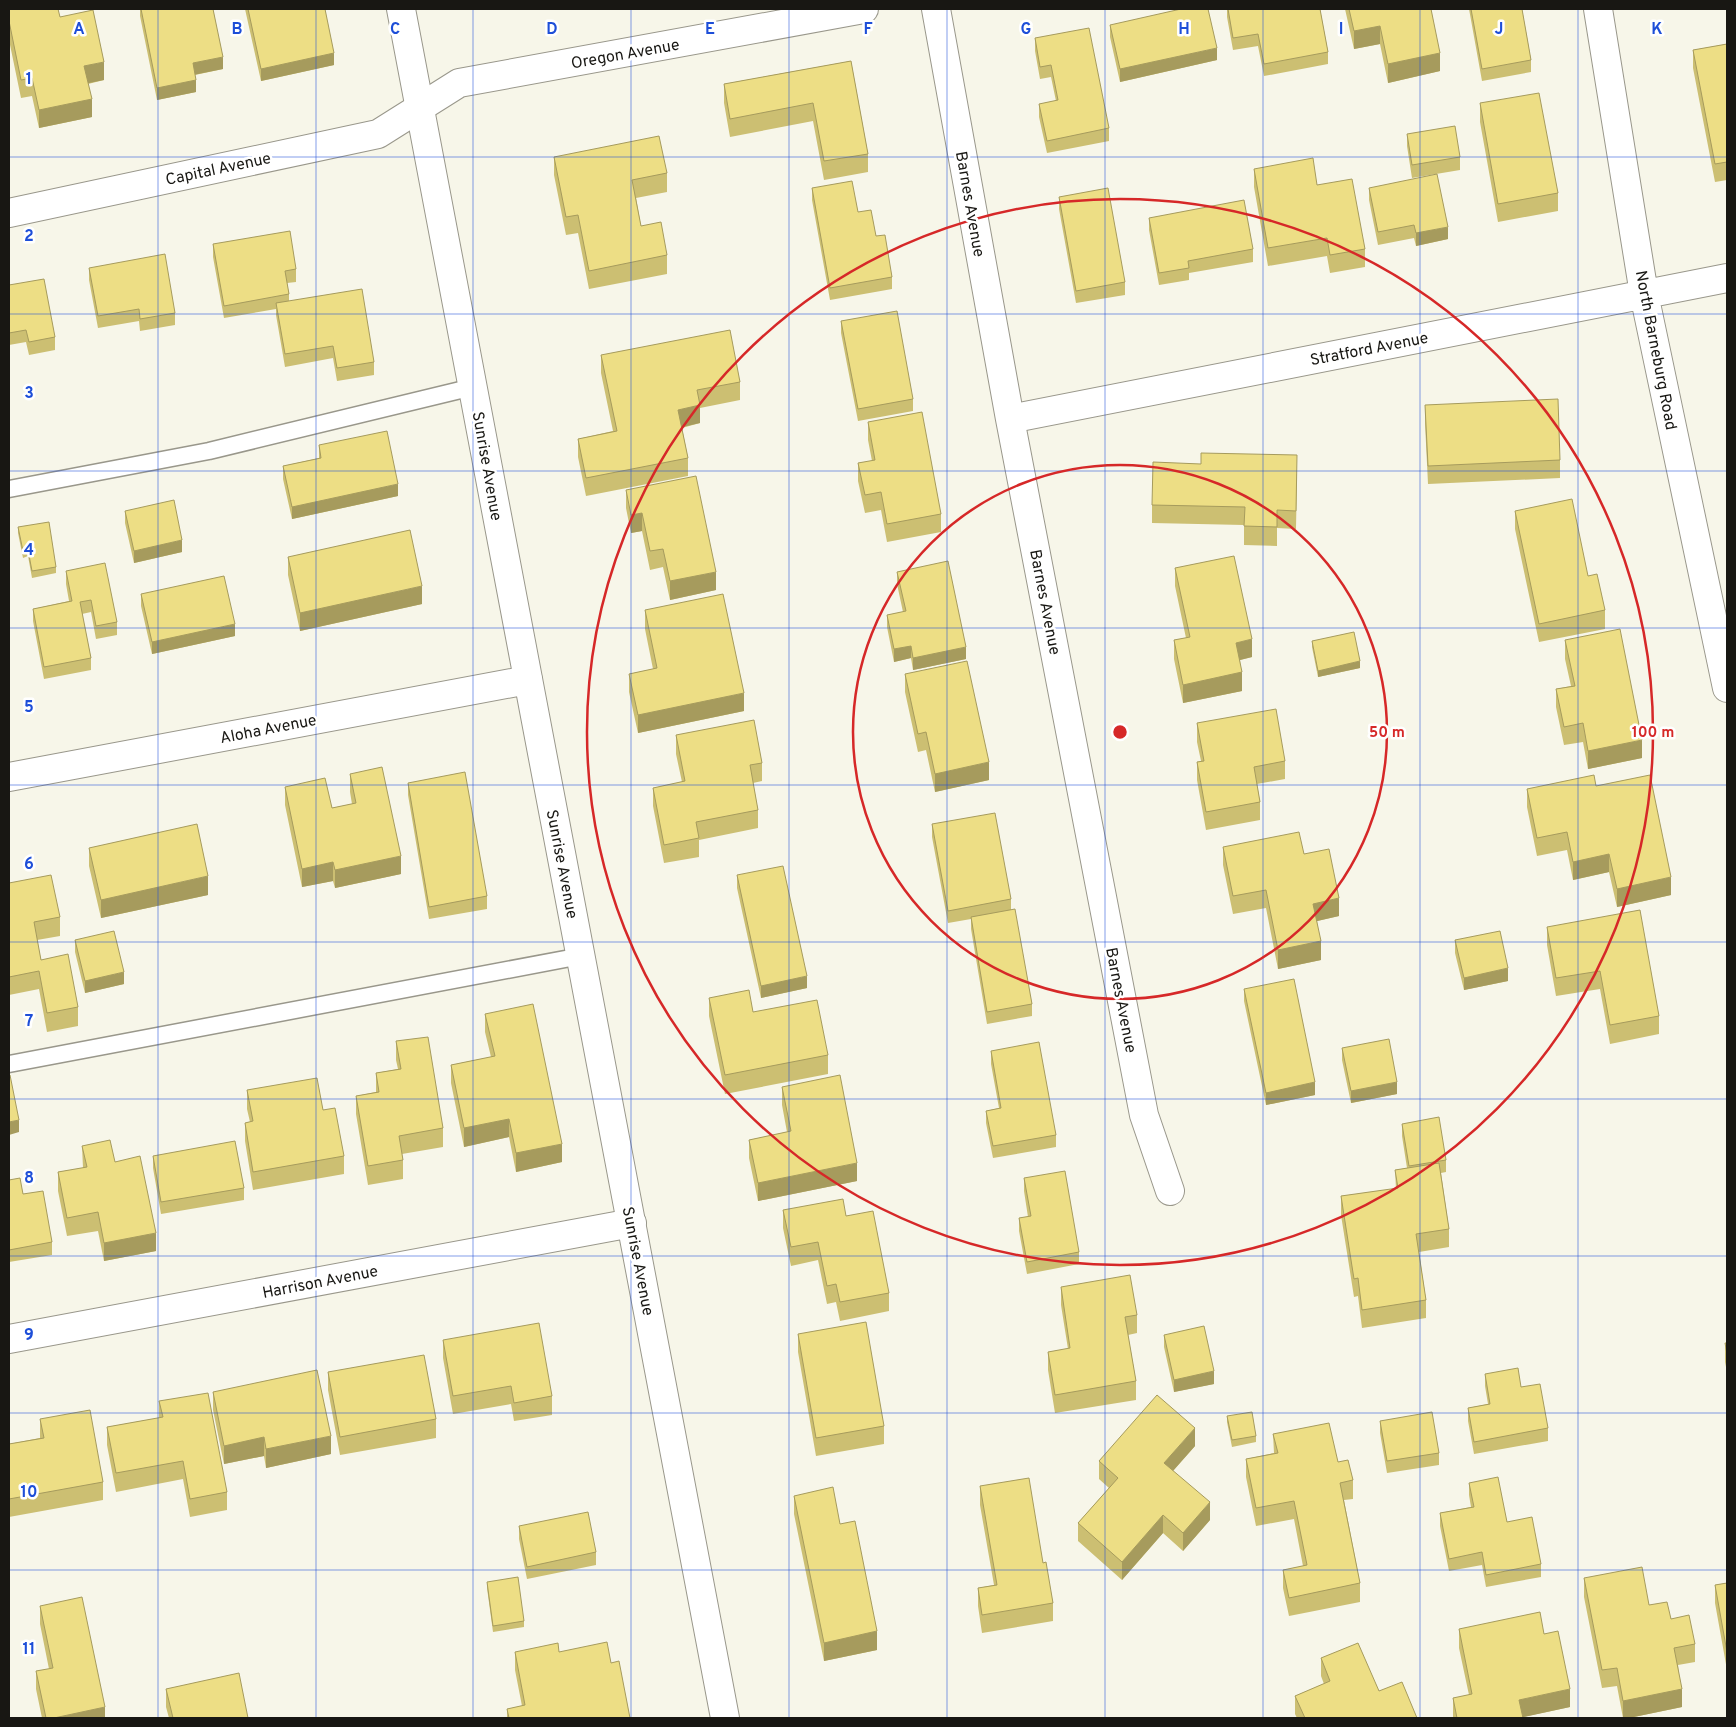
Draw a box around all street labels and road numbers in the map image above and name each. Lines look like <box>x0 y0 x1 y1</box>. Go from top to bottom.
street label: Oregon Avenue <box>570 36 681 74</box>
street label: Capital Avenue <box>164 149 273 191</box>
street label: Barnes Avenue <box>950 150 988 259</box>
street label: North Barneburg Road <box>1630 269 1680 432</box>
street label: Stratford Avenue <box>1309 329 1430 371</box>
street label: Sunrise Avenue <box>467 410 505 523</box>
street label: Barnes Avenue <box>1024 548 1064 657</box>
street label: Aloha Avenue <box>218 711 318 749</box>
street label: Sunrise Avenue <box>541 808 581 921</box>
street label: Barnes Avenue <box>1100 946 1140 1055</box>
street label: Sunrise Avenue <box>617 1205 657 1318</box>
street label: Harrison Avenue <box>261 1262 380 1304</box>

